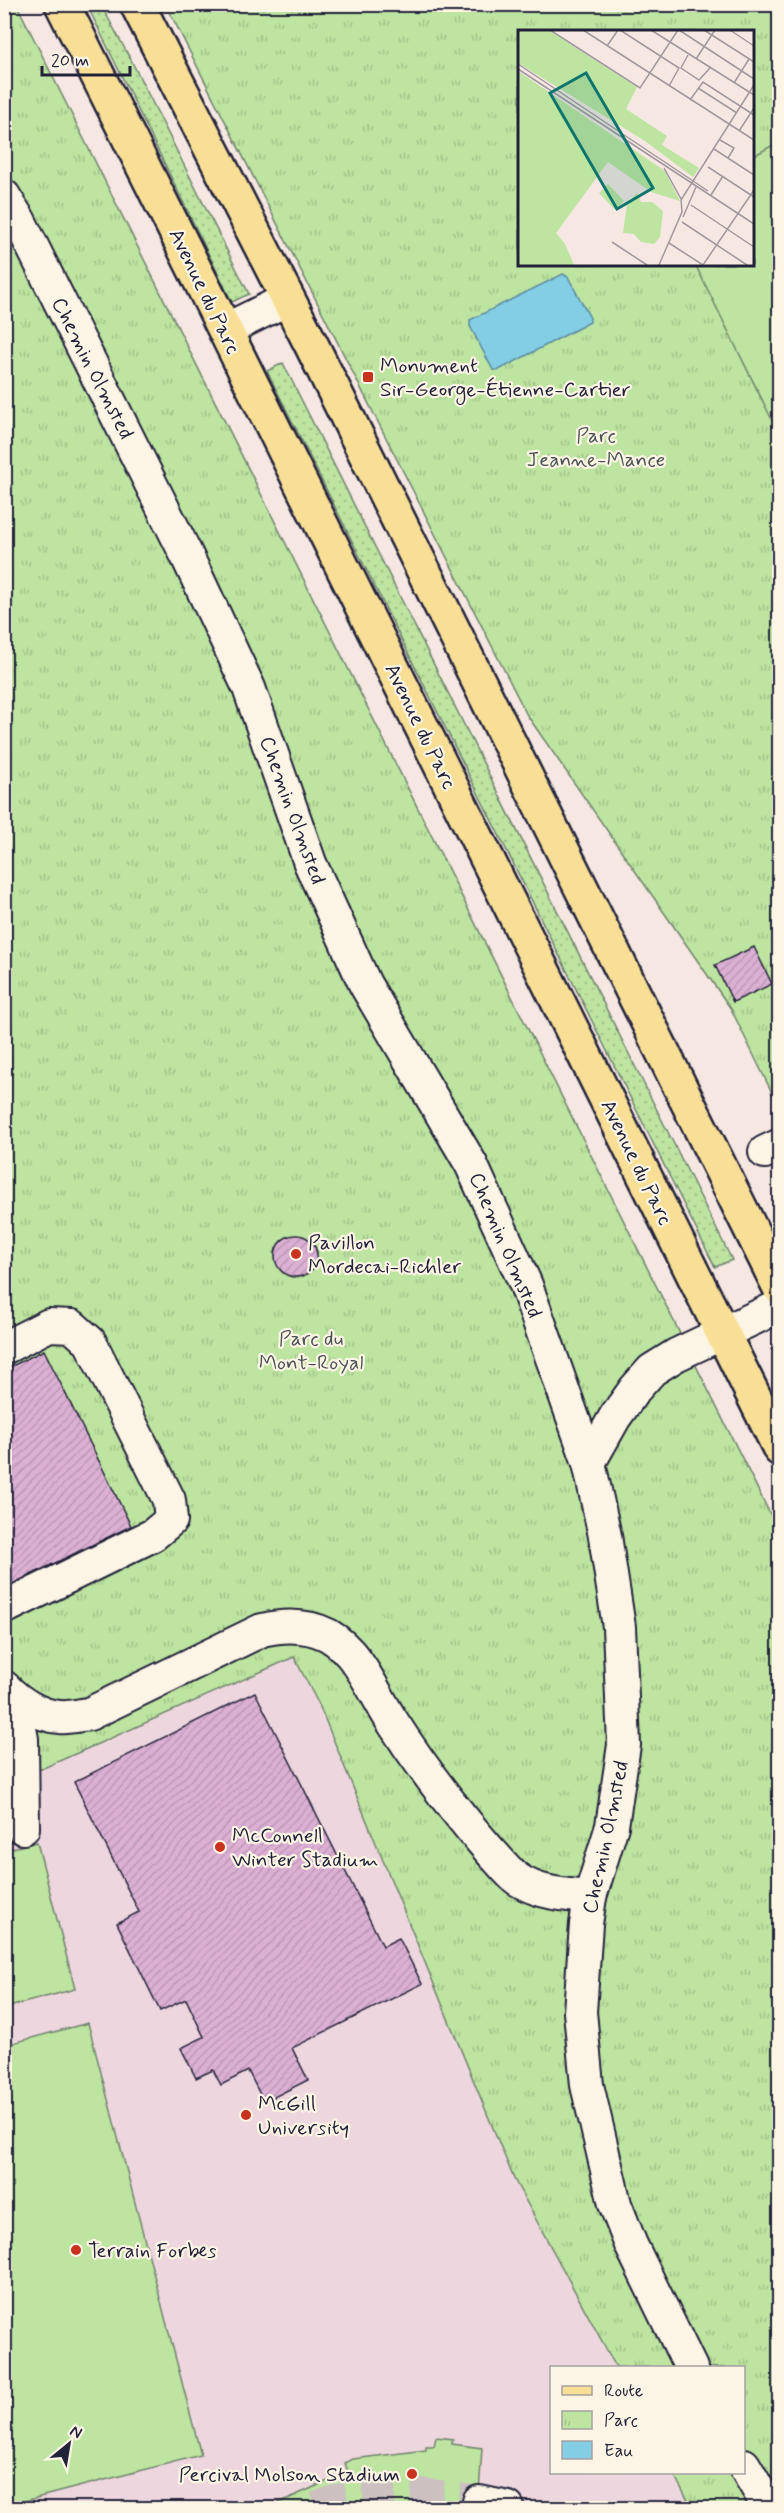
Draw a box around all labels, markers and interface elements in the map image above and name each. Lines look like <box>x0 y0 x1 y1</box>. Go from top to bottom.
inset map <box>518 30 754 266</box>
scale bar <box>42 39 130 77</box>
text: 20 m <box>51 49 89 73</box>
street label: Avenue du Parc <box>162 224 247 359</box>
street label: Chemin Olmsted <box>44 293 140 444</box>
place label: Monument Sir-George-Étienne-Cartier <box>380 352 631 405</box>
marker: Monument Sir-George-Étienne-Cartier <box>361 370 375 384</box>
park label: Parc Jeanne-Mance <box>527 422 665 474</box>
street label: Avenue du Parc <box>378 659 463 794</box>
street label: Chemin Olmsted <box>252 732 332 888</box>
street label: Avenue du Parc <box>594 1095 679 1230</box>
street label: Chemin Olmsted <box>462 1168 548 1323</box>
place label: Pavillon Mordecai-Richler <box>308 1229 461 1281</box>
marker: Pavillon Mordecai-Richler <box>289 1247 303 1261</box>
park label: Parc du Mont-Royal <box>259 1325 363 1377</box>
street label: Chemin Olmsted <box>576 1758 636 1916</box>
place label: McConnell Winter Stadium <box>232 1822 379 1874</box>
marker: McConnell Winter Stadium <box>213 1840 227 1854</box>
place label: McGill University <box>258 2090 349 2142</box>
marker: McGill University <box>239 2108 253 2122</box>
place label: Terrain Forbes <box>88 2237 217 2265</box>
marker: Terrain Forbes <box>69 2243 83 2257</box>
legend <box>550 2366 745 2474</box>
text: Route <box>604 2379 643 2403</box>
text: Parc <box>604 2409 638 2433</box>
north arrow <box>39 2414 99 2474</box>
text: N <box>66 2421 86 2444</box>
text: Eau <box>604 2439 633 2463</box>
place label: Percival Molson Stadium <box>179 2461 400 2489</box>
marker: Percival Molson Stadium <box>405 2467 419 2481</box>

